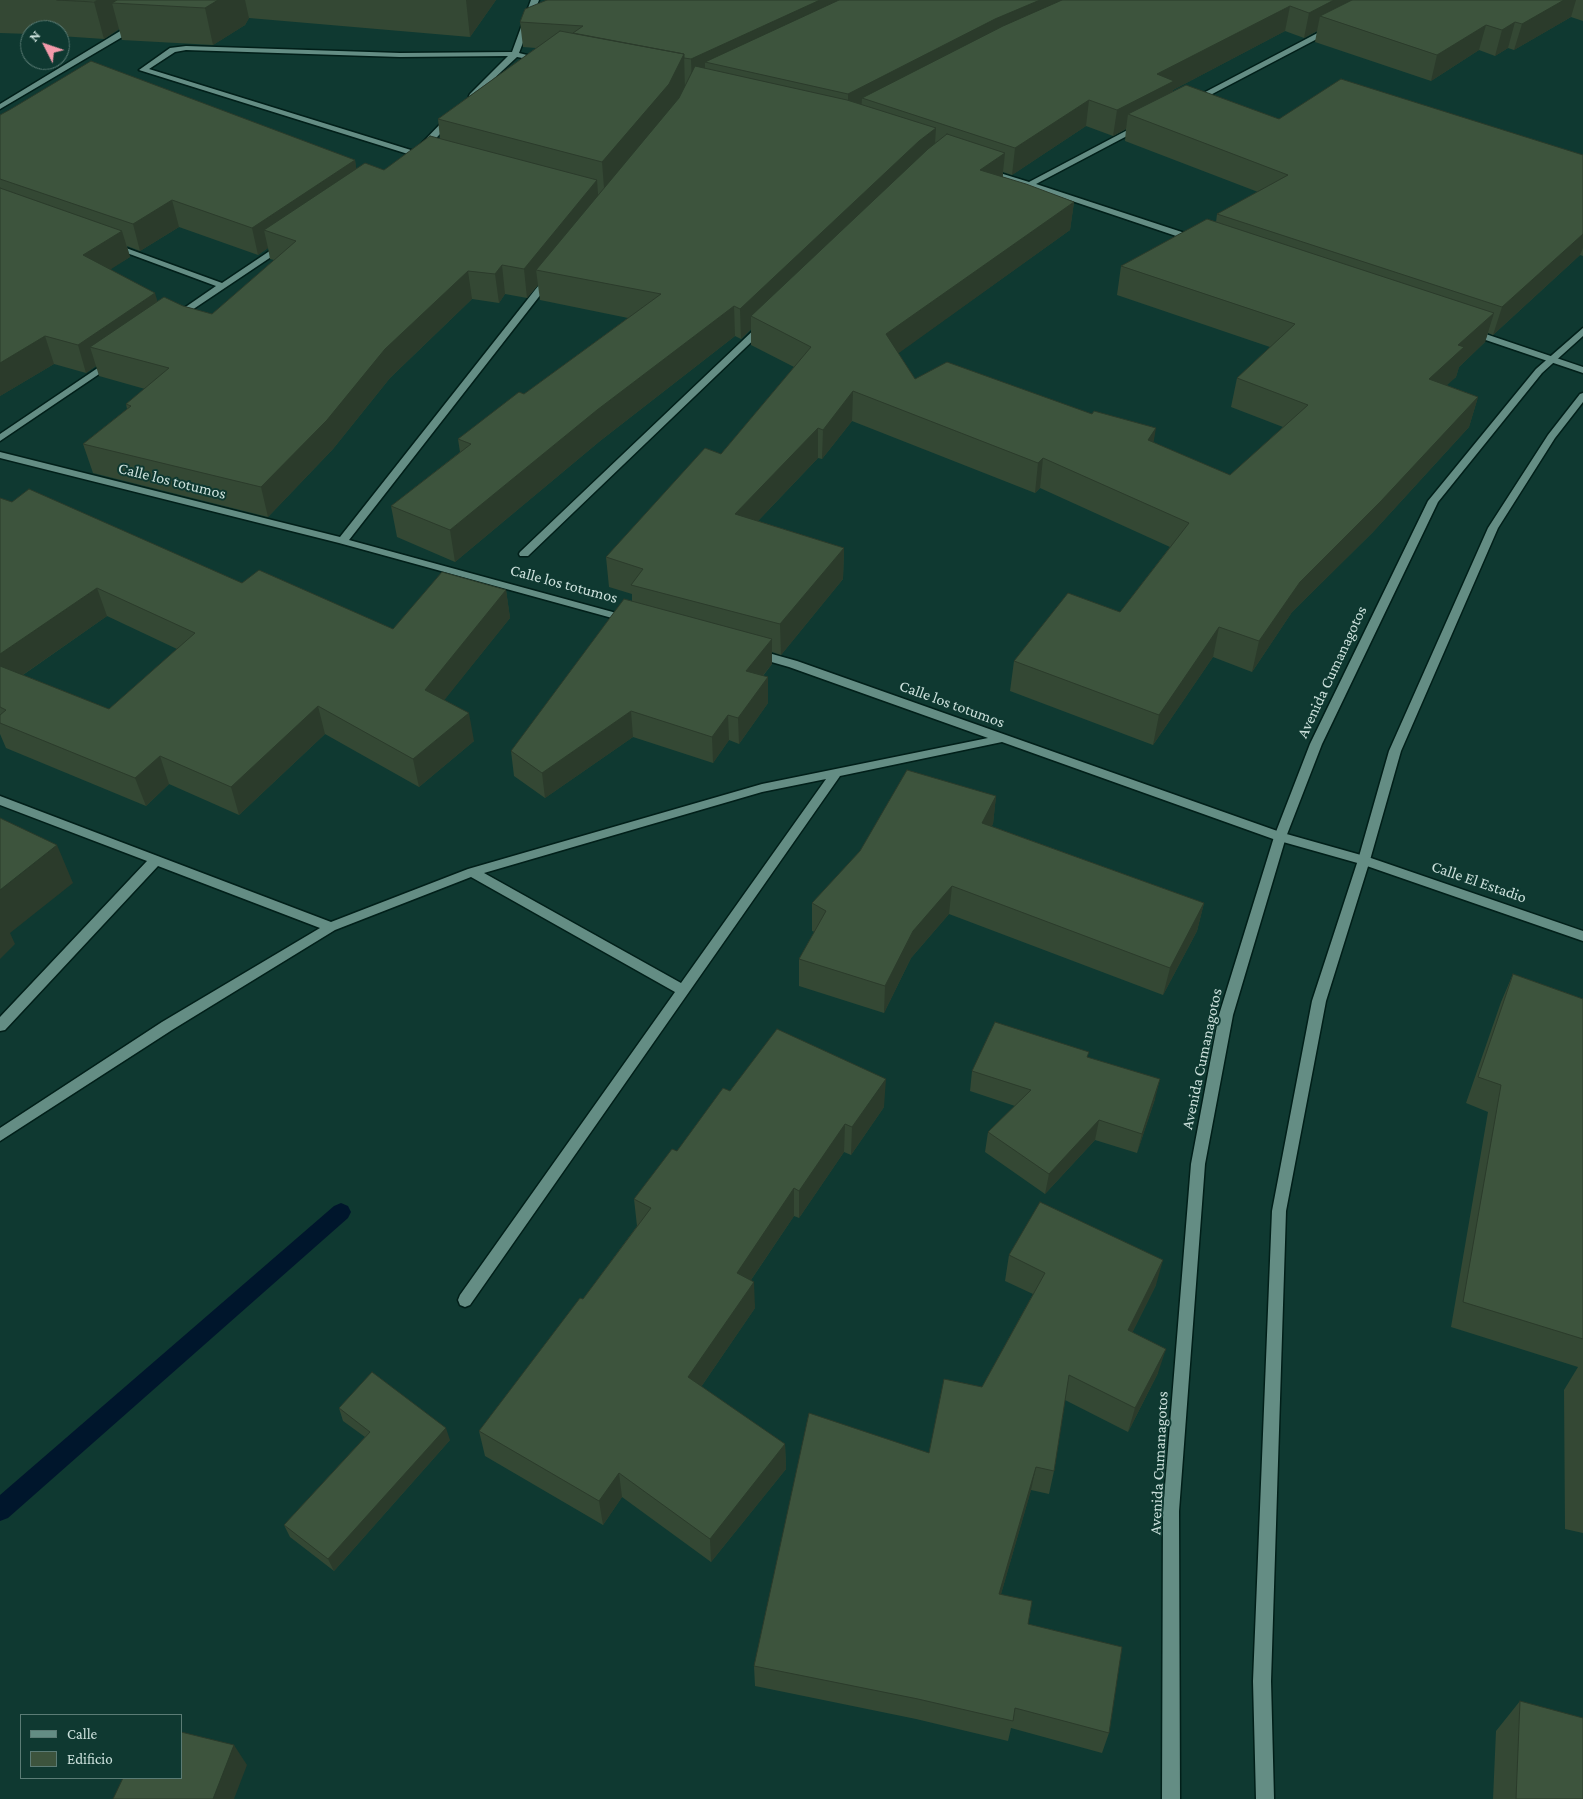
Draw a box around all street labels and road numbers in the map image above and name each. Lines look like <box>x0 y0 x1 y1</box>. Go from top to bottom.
street label: Calle los totumos <box>116 458 228 504</box>
street label: Calle los totumos <box>508 560 620 608</box>
street label: Avenida Cumanagotos <box>1293 603 1371 741</box>
street label: Calle los totumos <box>897 676 1007 732</box>
street label: Calle El Estadio <box>1429 857 1529 907</box>
street label: Avenida Cumanagotos <box>1178 987 1226 1131</box>
street label: Avenida Cumanagotos <box>1146 1391 1172 1535</box>

